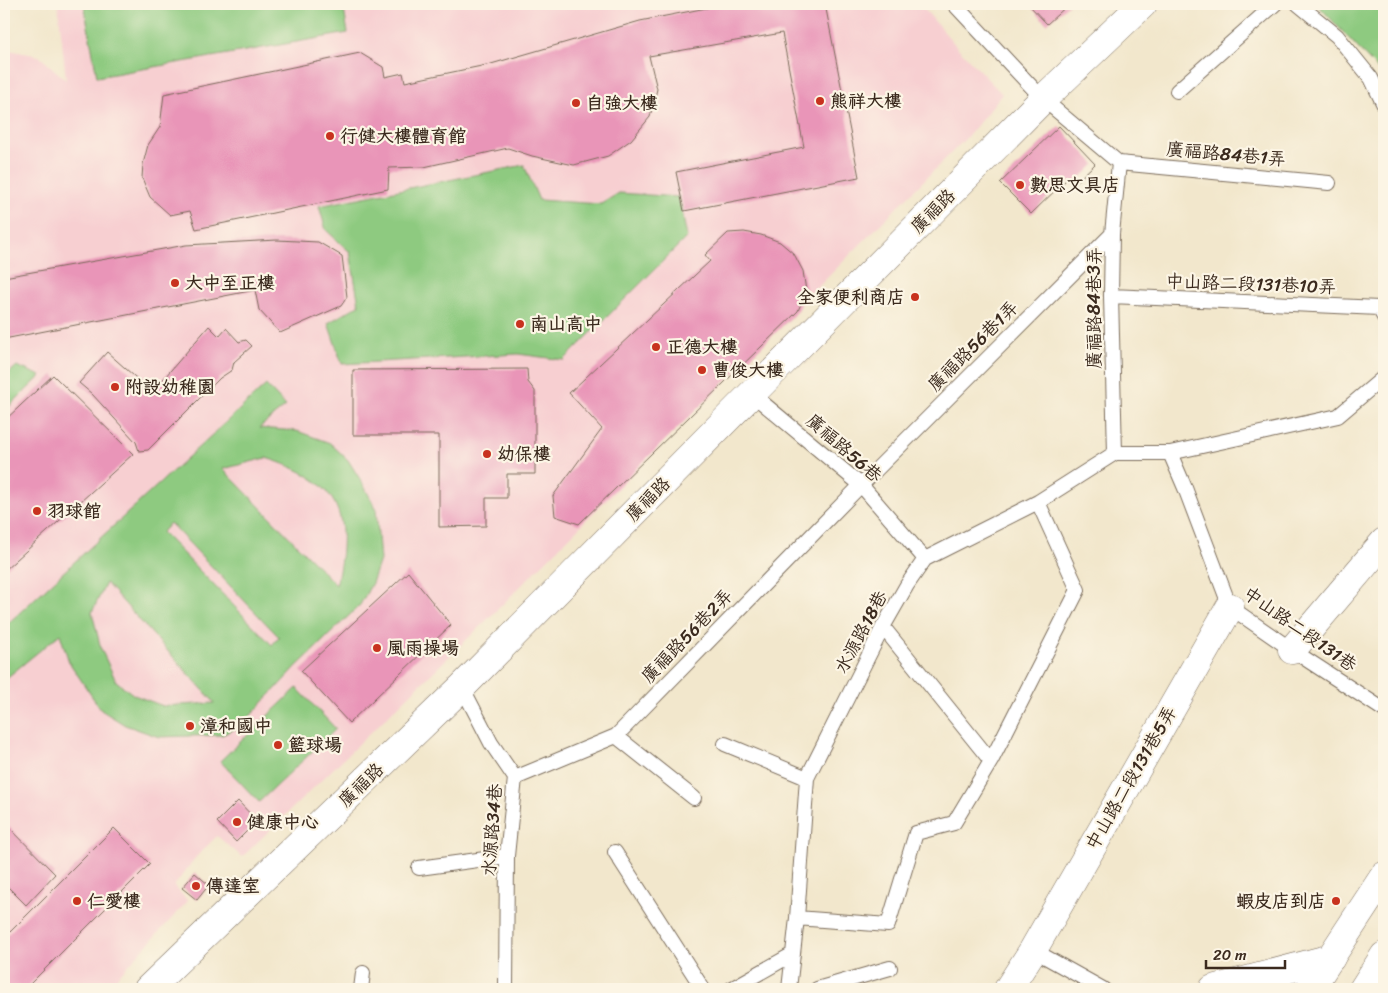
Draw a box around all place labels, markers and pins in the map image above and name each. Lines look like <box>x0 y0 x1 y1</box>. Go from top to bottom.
place label: 熊祥大樓 <box>830 85 902 117</box>
place label: 自強大樓 <box>586 87 658 119</box>
marker: 熊祥大樓 <box>814 95 826 107</box>
marker: 自強大樓 <box>570 97 582 109</box>
place label: 行健大樓體育館 <box>340 120 466 152</box>
marker: 行健大樓體育館 <box>324 130 336 142</box>
place label: 數思文具店 <box>1030 169 1120 201</box>
marker: 數思文具店 <box>1014 179 1026 191</box>
place label: 大中至正樓 <box>185 267 275 299</box>
marker: 大中至正樓 <box>169 277 181 289</box>
place label: 全家便利商店 <box>797 281 905 313</box>
marker: 全家便利商店 <box>909 291 921 303</box>
place label: 南山高中 <box>530 308 602 340</box>
marker: 南山高中 <box>514 318 526 330</box>
place label: 正德大樓 <box>666 331 738 363</box>
marker: 正德大樓 <box>650 341 662 353</box>
place label: 曹俊大樓 <box>712 354 784 386</box>
marker: 曹俊大樓 <box>696 364 708 376</box>
place label: 附設幼稚園 <box>125 371 215 403</box>
marker: 附設幼稚園 <box>109 381 121 393</box>
place label: 幼保樓 <box>497 438 551 470</box>
marker: 幼保樓 <box>481 448 493 460</box>
place label: 羽球館 <box>47 495 101 527</box>
marker: 羽球館 <box>31 505 43 517</box>
place label: 風雨操場 <box>387 632 459 664</box>
marker: 風雨操場 <box>371 642 383 654</box>
place label: 漳和國中 <box>200 710 272 742</box>
marker: 漳和國中 <box>184 720 196 732</box>
place label: 籃球場 <box>288 729 342 761</box>
marker: 籃球場 <box>272 739 284 751</box>
place label: 健康中心 <box>247 806 319 838</box>
marker: 健康中心 <box>231 816 243 828</box>
place label: 傳達室 <box>206 870 260 902</box>
marker: 傳達室 <box>190 880 202 892</box>
place label: 仁愛樓 <box>87 885 141 917</box>
place label: 蝦皮店到店 <box>1236 885 1326 917</box>
marker: 仁愛樓 <box>71 895 83 907</box>
marker: 蝦皮店到店 <box>1330 895 1342 907</box>

